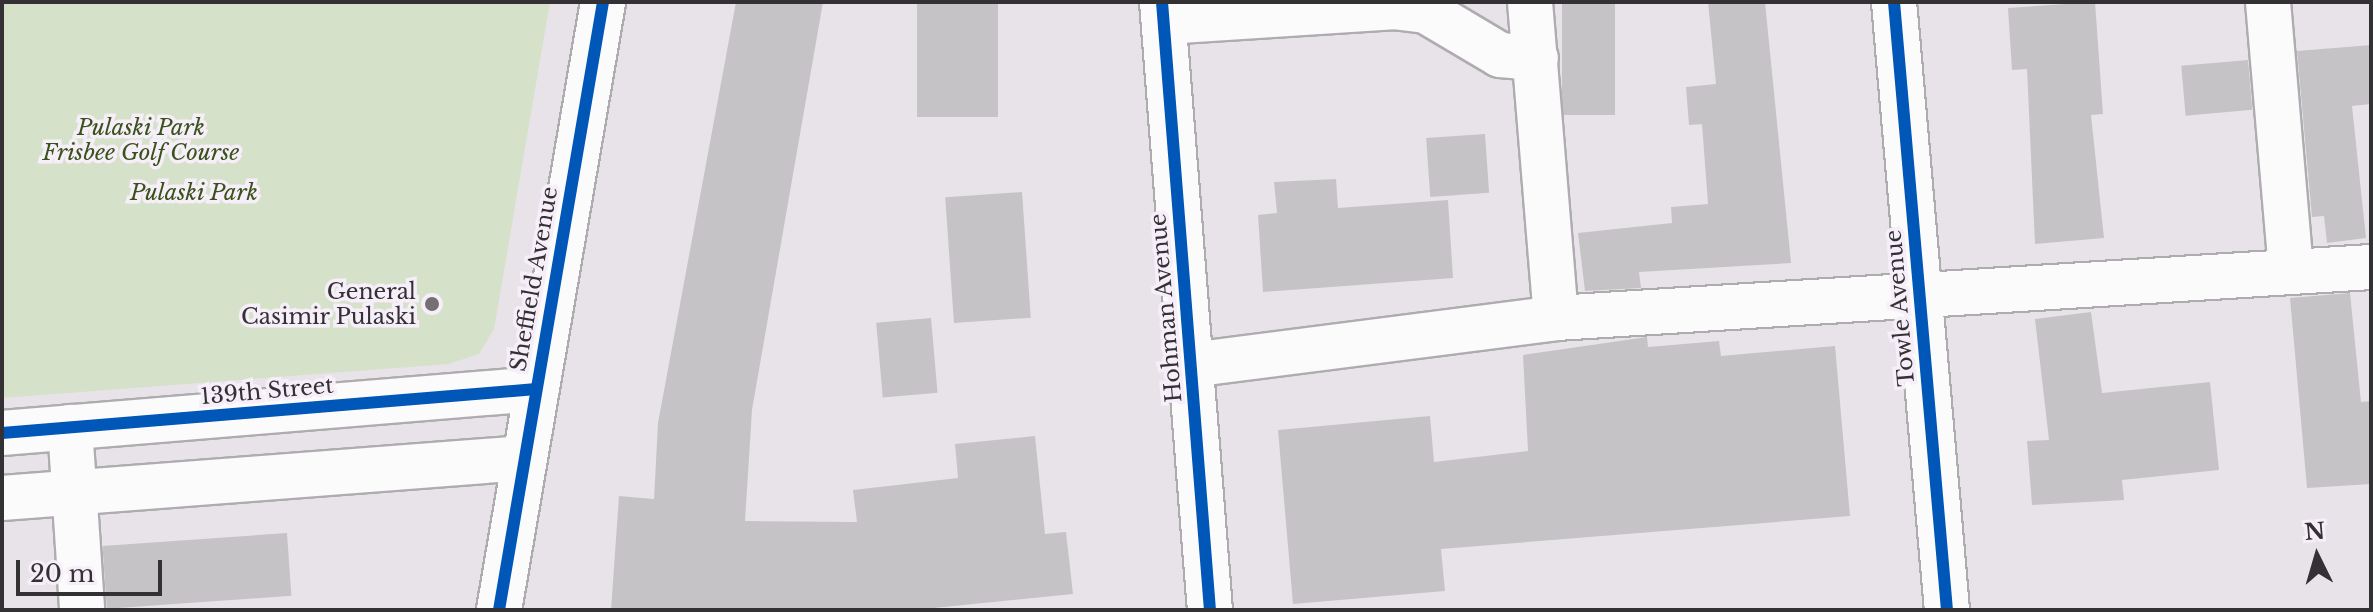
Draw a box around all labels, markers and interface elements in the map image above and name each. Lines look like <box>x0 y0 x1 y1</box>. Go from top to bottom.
park label: Pulaski Park Frisbee Golf Course <box>42 114 240 166</box>
park label: Pulaski Park <box>130 180 258 206</box>
street label: Sheffield Avenue <box>505 184 563 374</box>
street label: Hohman Avenue <box>1145 212 1187 404</box>
street label: Towle Avenue <box>1880 228 1920 388</box>
place label: General Casimir Pulaski <box>241 278 416 330</box>
marker: General Casimir Pulaski <box>423 295 441 313</box>
street label: 139th Street <box>199 372 335 410</box>
north arrow <box>2277 516 2357 596</box>
text: N <box>2303 517 2326 546</box>
scale bar <box>20 544 166 594</box>
text: 20 m <box>30 559 95 588</box>

